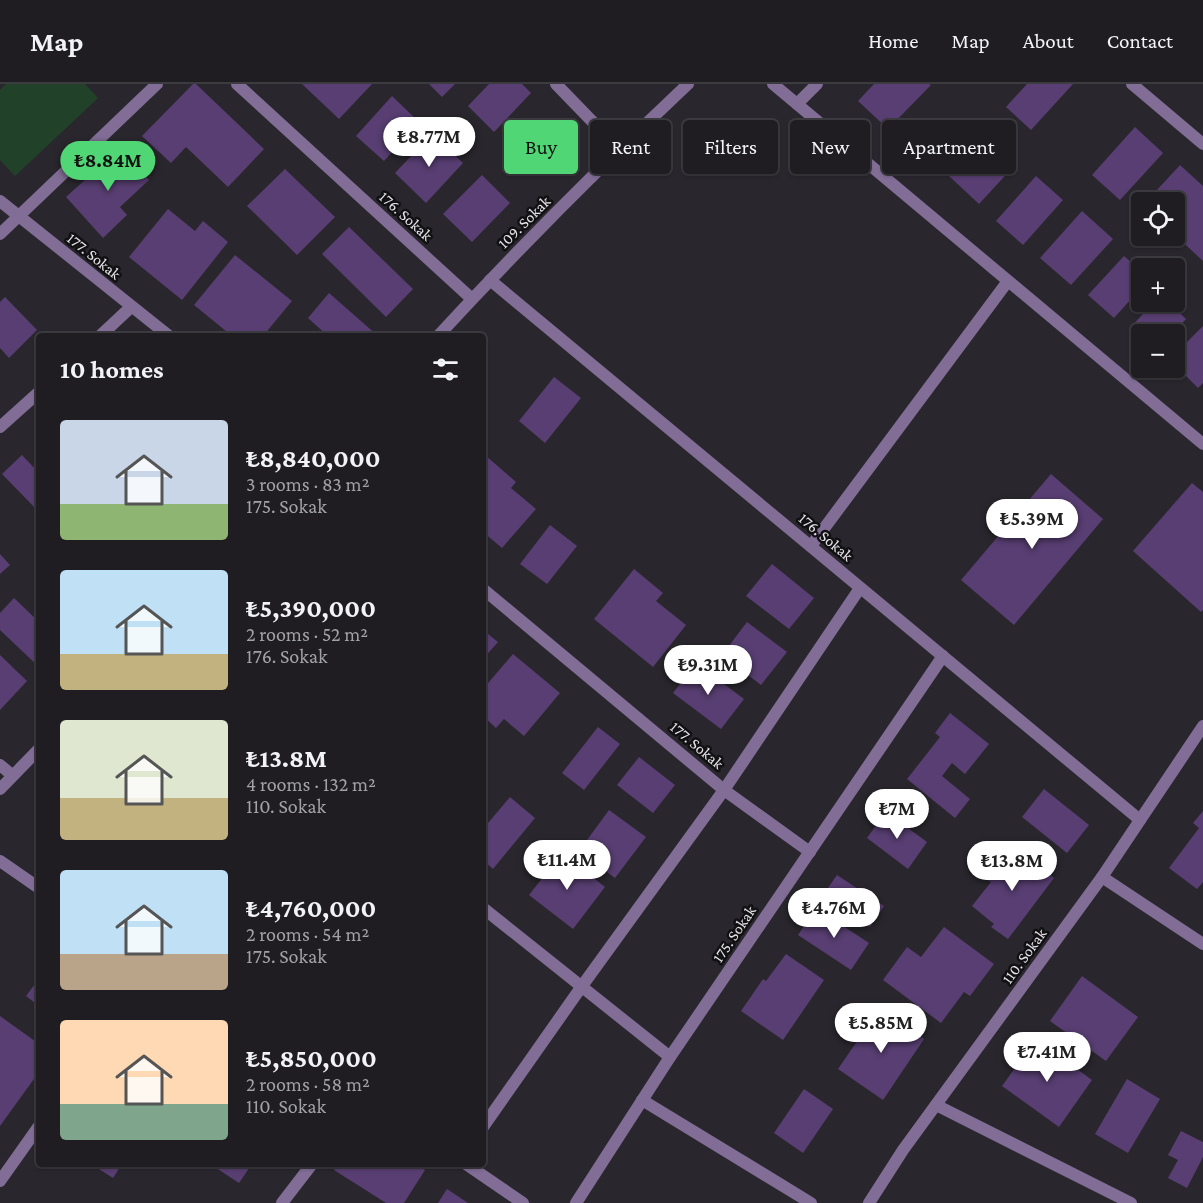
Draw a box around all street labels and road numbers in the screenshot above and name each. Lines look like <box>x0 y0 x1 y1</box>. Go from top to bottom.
street label: 176. Sokak <box>376 188 436 244</box>
street label: 109. Sokak <box>494 192 554 252</box>
street label: 177. Sokak <box>64 229 125 283</box>
street label: 176. Sokak <box>796 510 857 565</box>
street label: 177. Sokak <box>667 718 727 772</box>
street label: 175. Sokak <box>709 902 759 966</box>
street label: 110. Sokak <box>998 925 1050 987</box>

